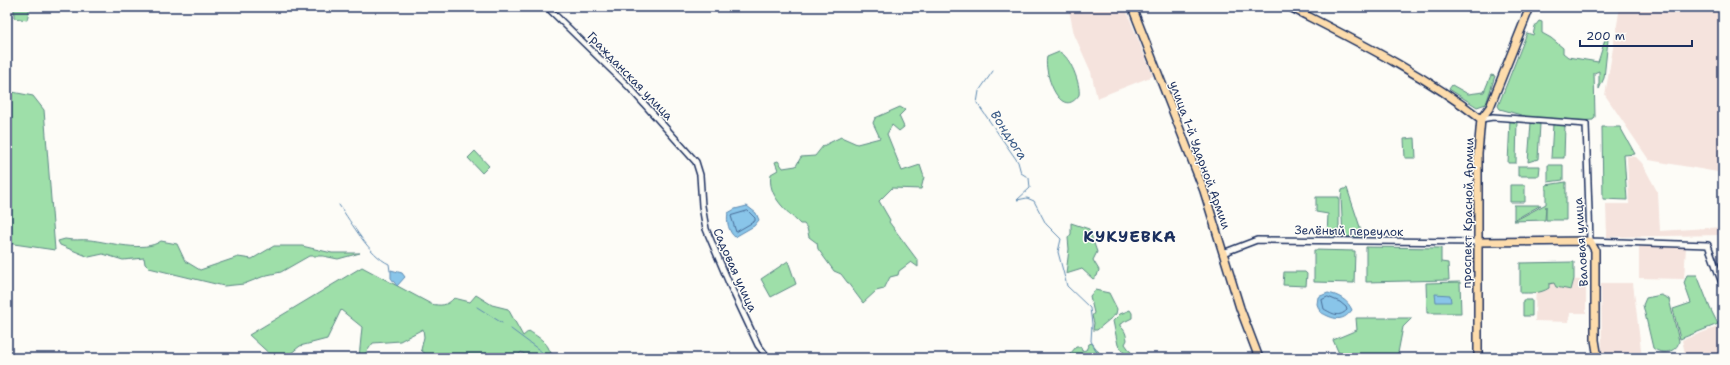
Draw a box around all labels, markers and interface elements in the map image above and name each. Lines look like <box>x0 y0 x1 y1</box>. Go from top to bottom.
scale bar <box>1580 22 1692 48</box>
street label: Гражданская улица <box>584 28 677 124</box>
text: 200 m <box>1586 28 1625 44</box>
street label: улица 1-й Ударной Армии <box>1166 79 1234 232</box>
water label: Вондюга <box>987 107 1031 163</box>
street label: проспект Красной Армии <box>1459 137 1477 289</box>
street label: Валовая улица <box>1570 196 1592 287</box>
street label: Зелёный переулок <box>1294 222 1404 240</box>
street label: Садовая улица <box>709 226 761 315</box>
district label: КУКУЕВКА <box>1083 226 1177 247</box>

